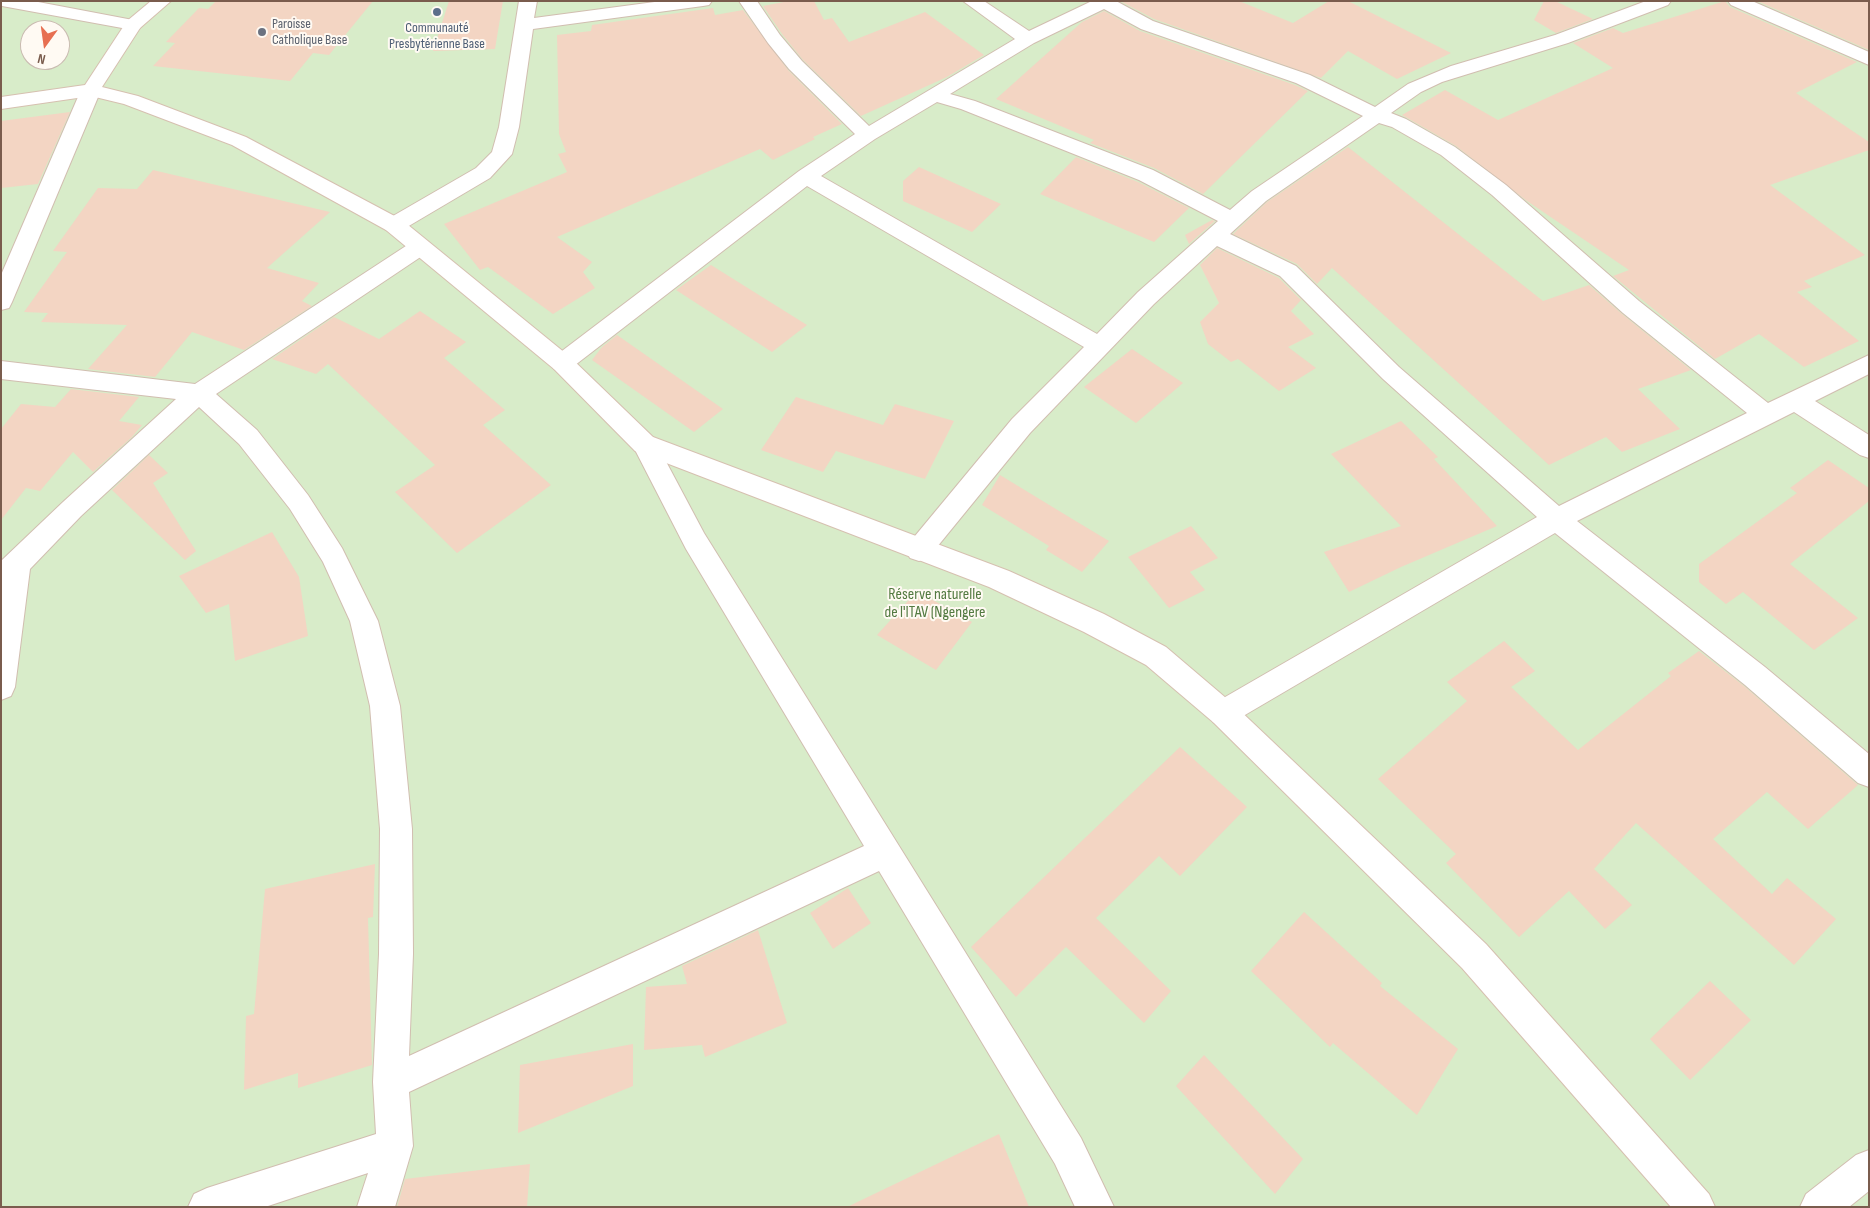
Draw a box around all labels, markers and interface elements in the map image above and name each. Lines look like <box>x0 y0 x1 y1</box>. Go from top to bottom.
marker: Communauté Presbytérienne Base <box>431 6 443 18</box>
place label: Paroisse Catholique Base <box>272 16 347 48</box>
north arrow <box>20 20 70 70</box>
place label: Communauté Presbytérienne Base <box>389 20 485 52</box>
marker: Paroisse Catholique Base <box>256 26 268 38</box>
text: N <box>36 50 47 68</box>
park label: Réserve naturelle de l'ITAV (Ngengere <box>884 585 986 623</box>

